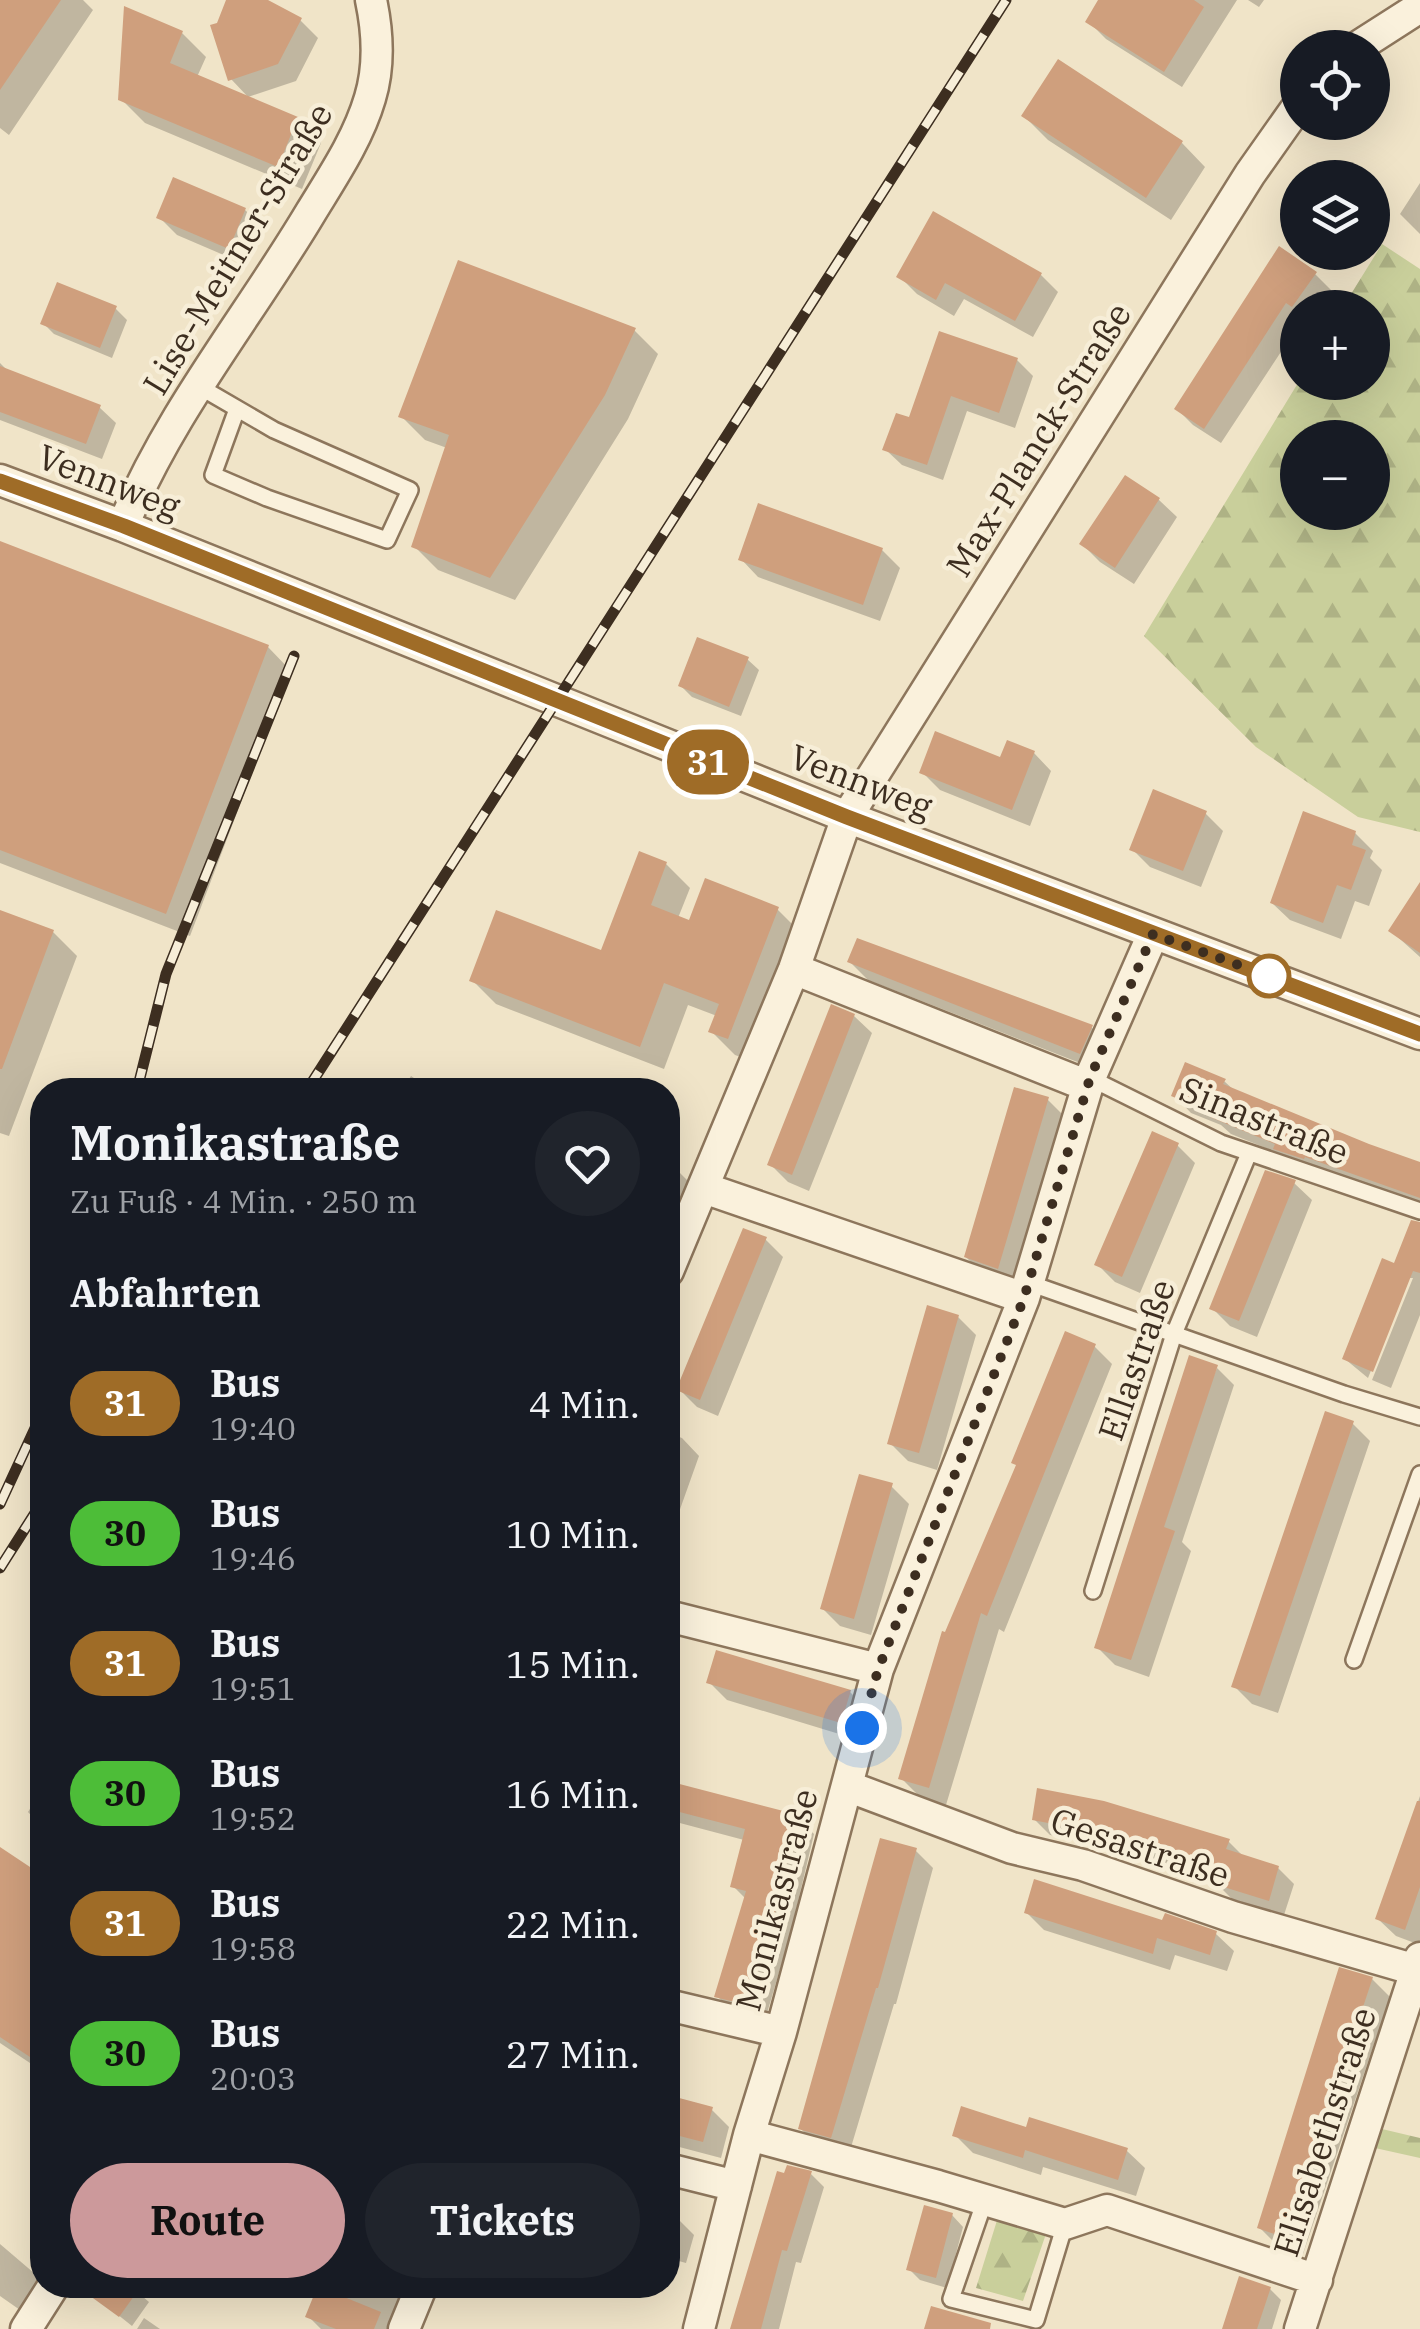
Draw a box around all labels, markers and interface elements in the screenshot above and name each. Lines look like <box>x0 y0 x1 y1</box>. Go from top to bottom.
map controls <box>1280 30 1390 530</box>
button: locate <box>1280 30 1390 140</box>
street label: Lise-Meitner-Straße <box>132 94 342 403</box>
button: layers <box>1280 160 1390 270</box>
button: + <box>1280 290 1390 400</box>
street label: Max-Planck-Straße <box>935 294 1141 585</box>
button: − <box>1280 420 1390 530</box>
street label: Vennweg <box>31 433 187 529</box>
line badge: 31 <box>663 730 753 794</box>
street label: Vennweg <box>783 733 939 829</box>
text: 31 <box>687 739 729 785</box>
unlabelled marker <box>1248 955 1290 997</box>
street label: Sinastraße <box>1173 1065 1356 1175</box>
text: Monikastraße <box>70 1111 400 1173</box>
button: heart <box>535 1111 640 1216</box>
text: Zu Fuß · 4 Min. · 250 m <box>70 1180 417 1222</box>
text: Abfahrten <box>70 1268 261 1317</box>
street label: Ellastraße <box>1087 1273 1185 1446</box>
text: Bus <box>210 1358 280 1407</box>
text: 4 Min. <box>528 1379 640 1428</box>
text: 31 <box>104 1380 146 1426</box>
text: 19:40 <box>210 1407 296 1449</box>
text: Bus <box>210 1488 280 1537</box>
text: 10 Min. <box>506 1509 640 1558</box>
text: 30 <box>104 1510 146 1556</box>
text: 19:46 <box>210 1537 296 1579</box>
text: Bus <box>210 1618 280 1667</box>
text: 15 Min. <box>506 1639 640 1688</box>
text: 31 <box>104 1640 146 1686</box>
text: 19:51 <box>210 1667 296 1709</box>
your location <box>837 1703 887 1753</box>
text: Bus <box>210 1748 280 1797</box>
text: 16 Min. <box>506 1769 640 1818</box>
text: 30 <box>104 1770 146 1816</box>
street label: Monikastraße <box>724 1784 828 2016</box>
text: 19:52 <box>210 1797 296 1839</box>
street label: Gesastraße <box>1045 1797 1235 1898</box>
text: Bus <box>210 1878 280 1927</box>
text: 22 Min. <box>506 1899 640 1948</box>
text: 31 <box>104 1900 146 1946</box>
text: 19:58 <box>210 1927 296 1969</box>
street label: Elisabethstraße <box>1262 2001 1386 2262</box>
text: Bus <box>210 2008 280 2057</box>
text: 27 Min. <box>506 2029 640 2078</box>
text: 30 <box>104 2030 146 2076</box>
text: 20:03 <box>210 2057 296 2099</box>
button: Route <box>70 2163 345 2278</box>
button: Tickets <box>365 2163 640 2278</box>

